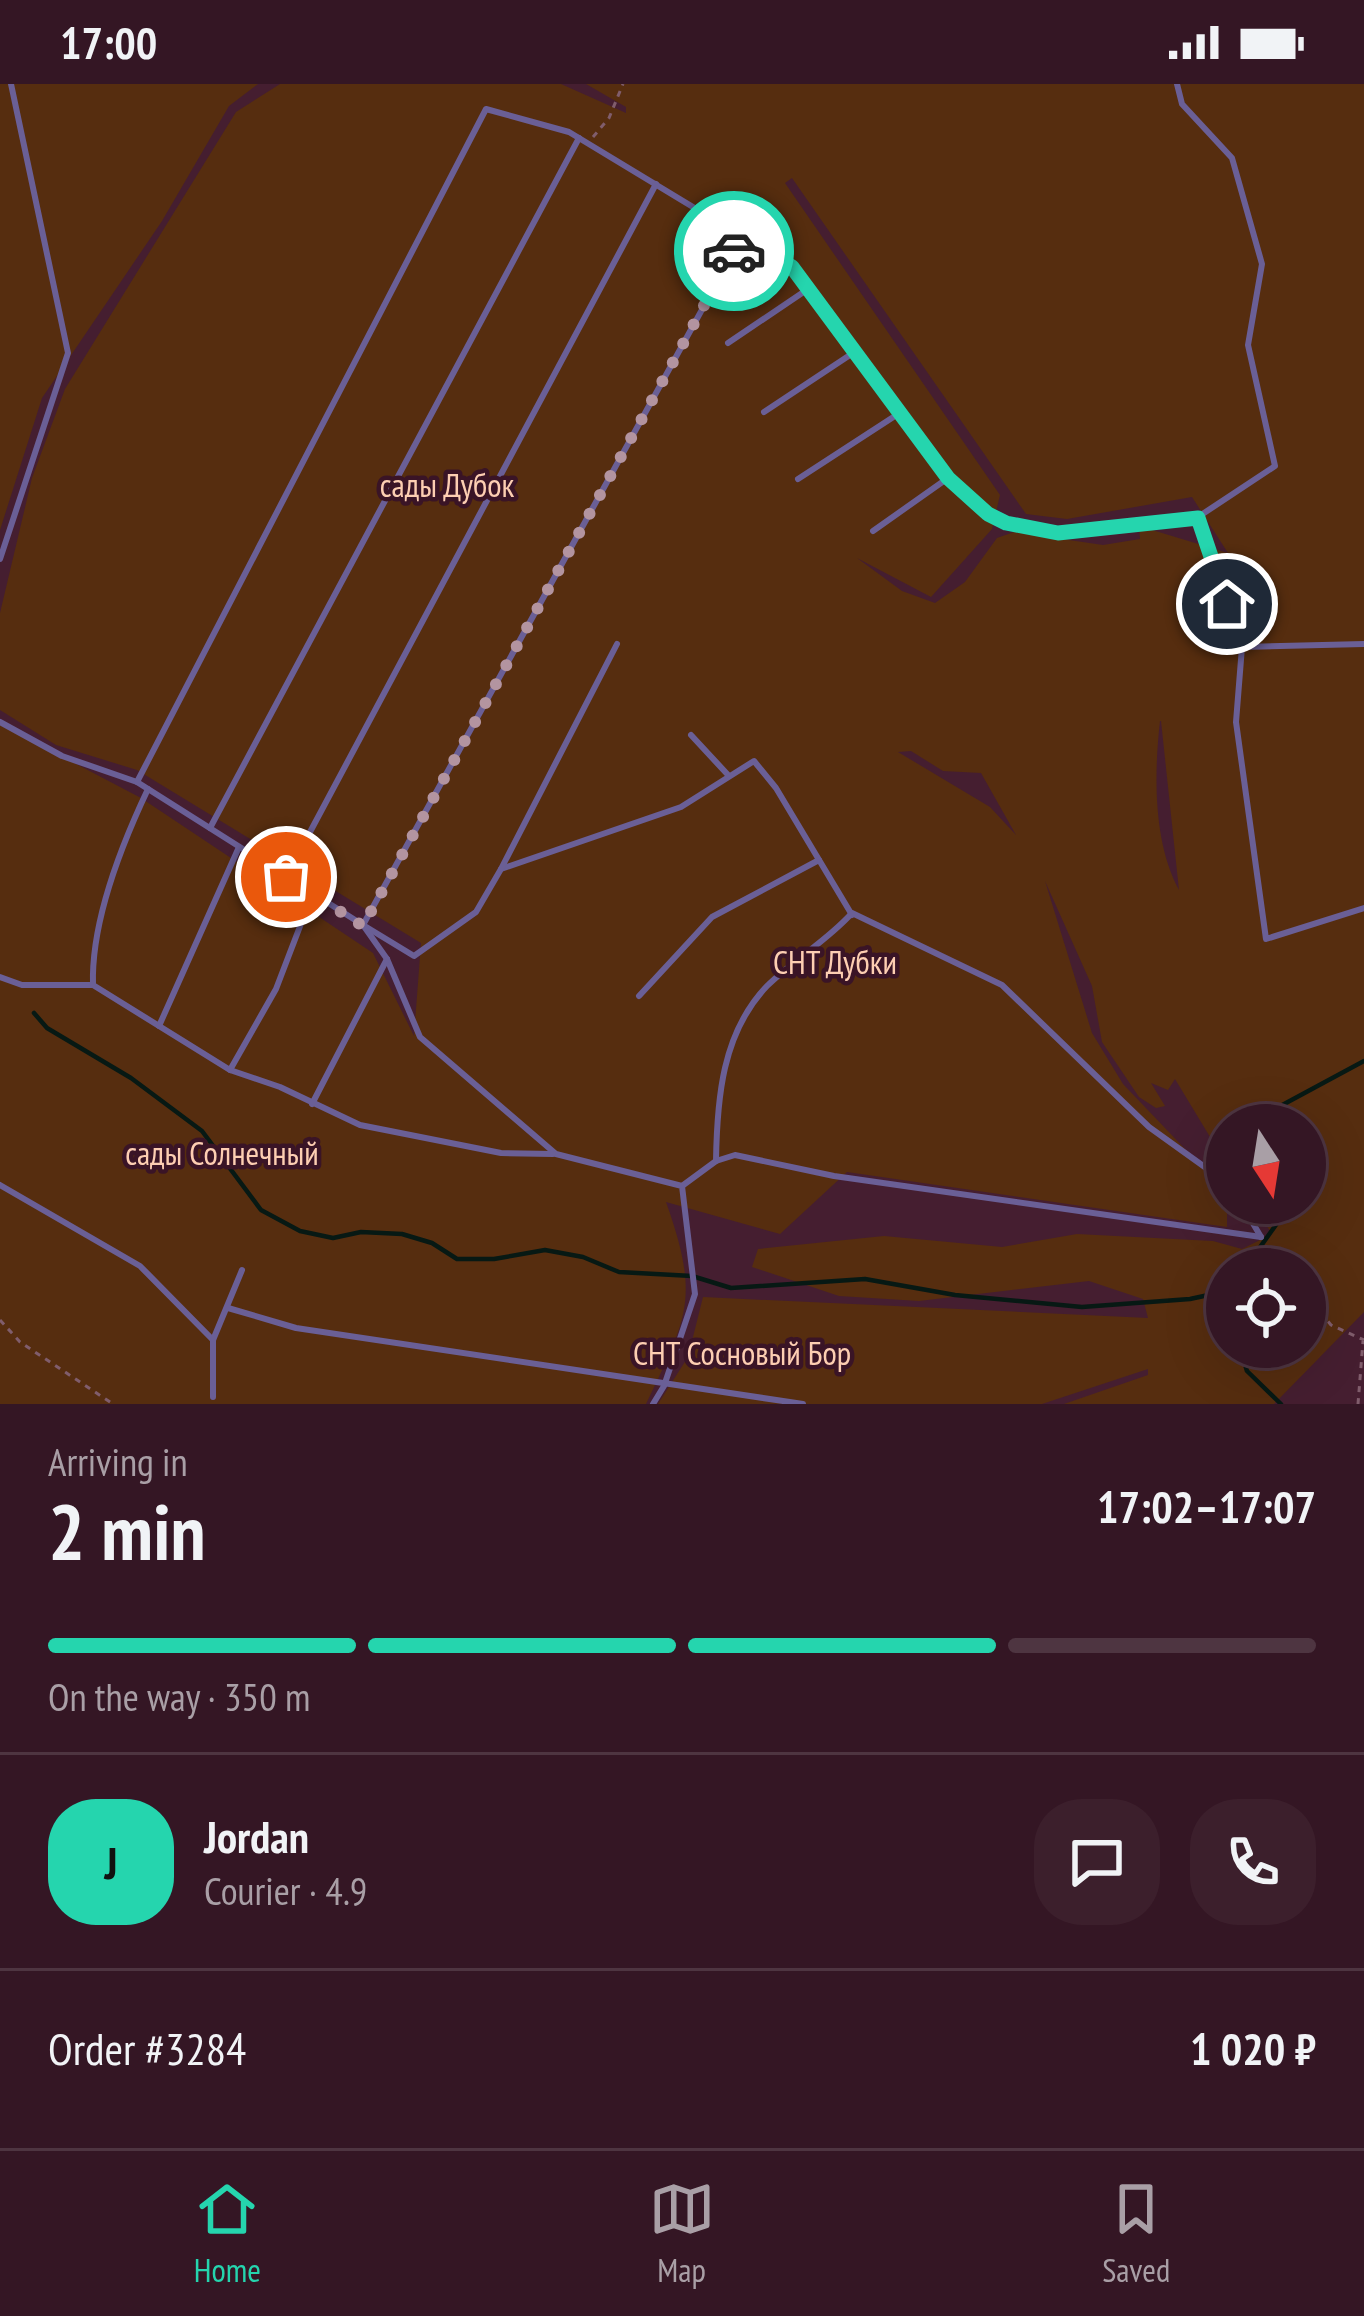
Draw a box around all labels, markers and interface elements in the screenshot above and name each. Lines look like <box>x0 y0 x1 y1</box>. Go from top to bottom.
text: 17:00 <box>60 13 157 71</box>
courier <box>674 191 794 311</box>
icon: car <box>701 218 767 284</box>
park label: сады Дубок <box>380 463 514 506</box>
pin <box>1176 553 1278 655</box>
icon: home <box>1194 571 1260 637</box>
pin <box>235 826 337 928</box>
icon: bag <box>253 844 319 910</box>
park label: СНТ Дубки <box>773 940 897 983</box>
north arrow <box>1206 1104 1326 1224</box>
map controls <box>1206 1104 1326 1368</box>
park label: сады Солнечный <box>125 1131 319 1174</box>
button: locate <box>1206 1248 1326 1368</box>
park label: СНТ Сосновый Бор <box>633 1331 851 1374</box>
text: Arriving in <box>48 1436 188 1487</box>
text: 17:02–17:07 <box>1097 1477 1316 1535</box>
text: 2 min <box>48 1481 206 1582</box>
text: On the way · 350 m <box>48 1671 310 1722</box>
button: chat <box>1034 1799 1160 1925</box>
button: phone <box>1190 1799 1316 1925</box>
text: Jordan <box>204 1807 309 1865</box>
text: J <box>104 1833 118 1891</box>
text: Courier · 4.9 <box>204 1865 367 1916</box>
text: Order #3284 <box>48 2019 246 2077</box>
text: 1 020 ₽ <box>1190 2019 1316 2077</box>
tab: Home <box>194 2176 261 2291</box>
tab: Map <box>649 2176 715 2291</box>
tab: Saved <box>1102 2176 1170 2291</box>

